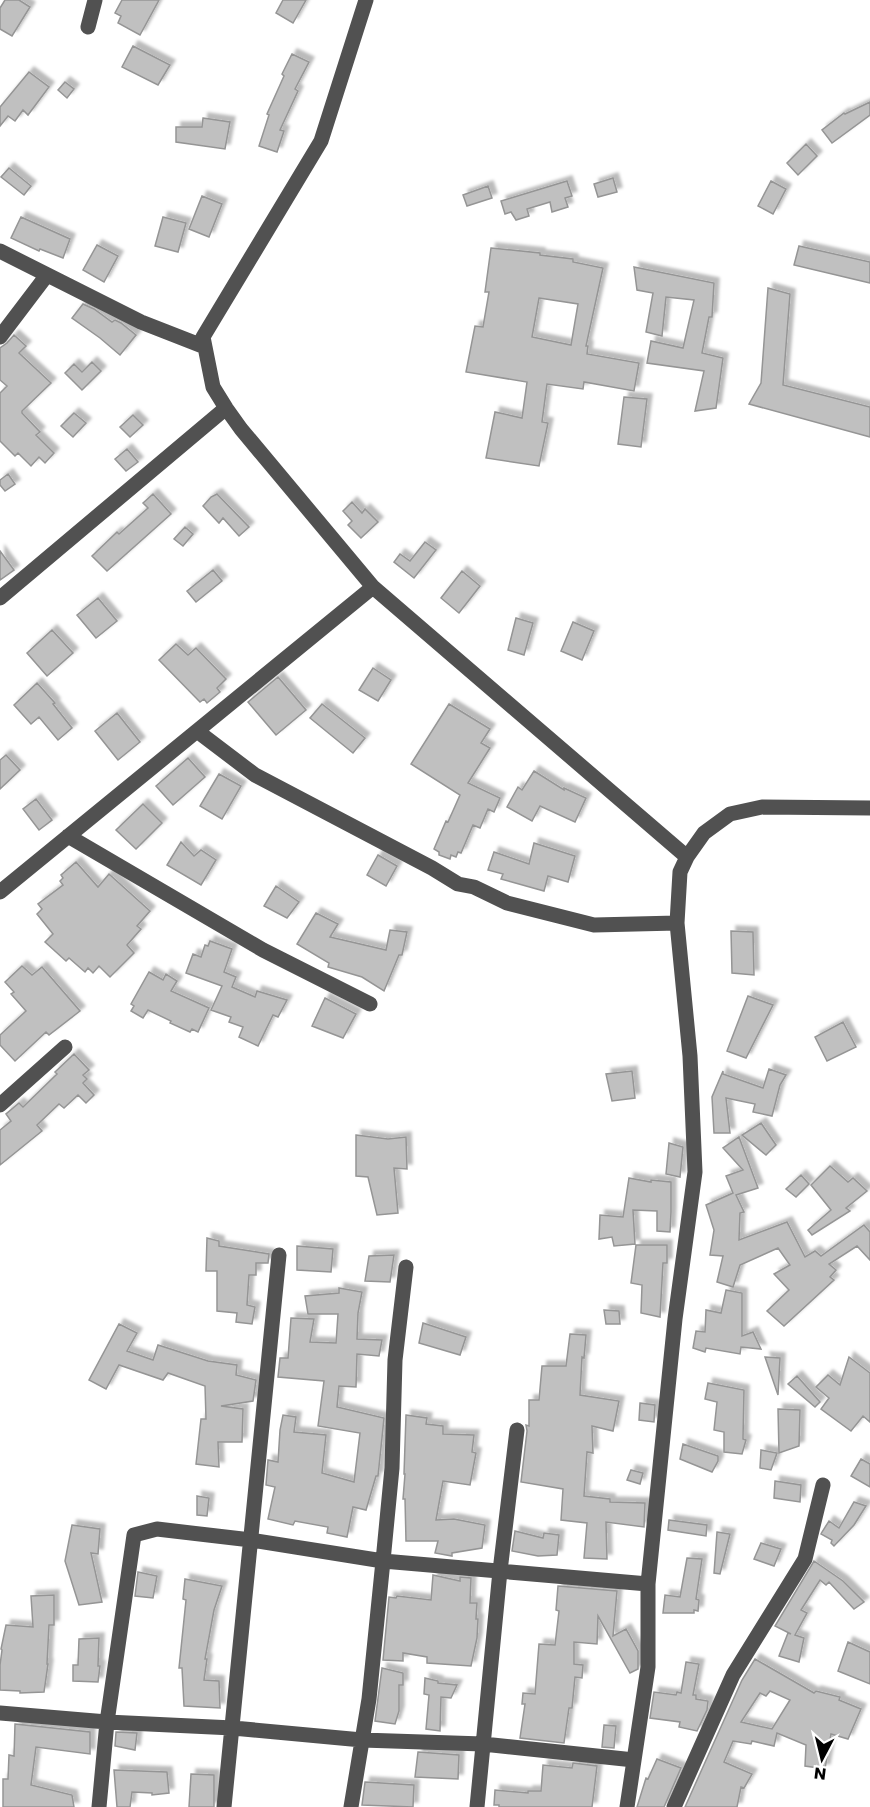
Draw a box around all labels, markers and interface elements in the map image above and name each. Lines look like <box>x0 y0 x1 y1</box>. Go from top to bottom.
north arrow <box>792 1729 852 1789</box>
text: N <box>813 1761 828 1786</box>

